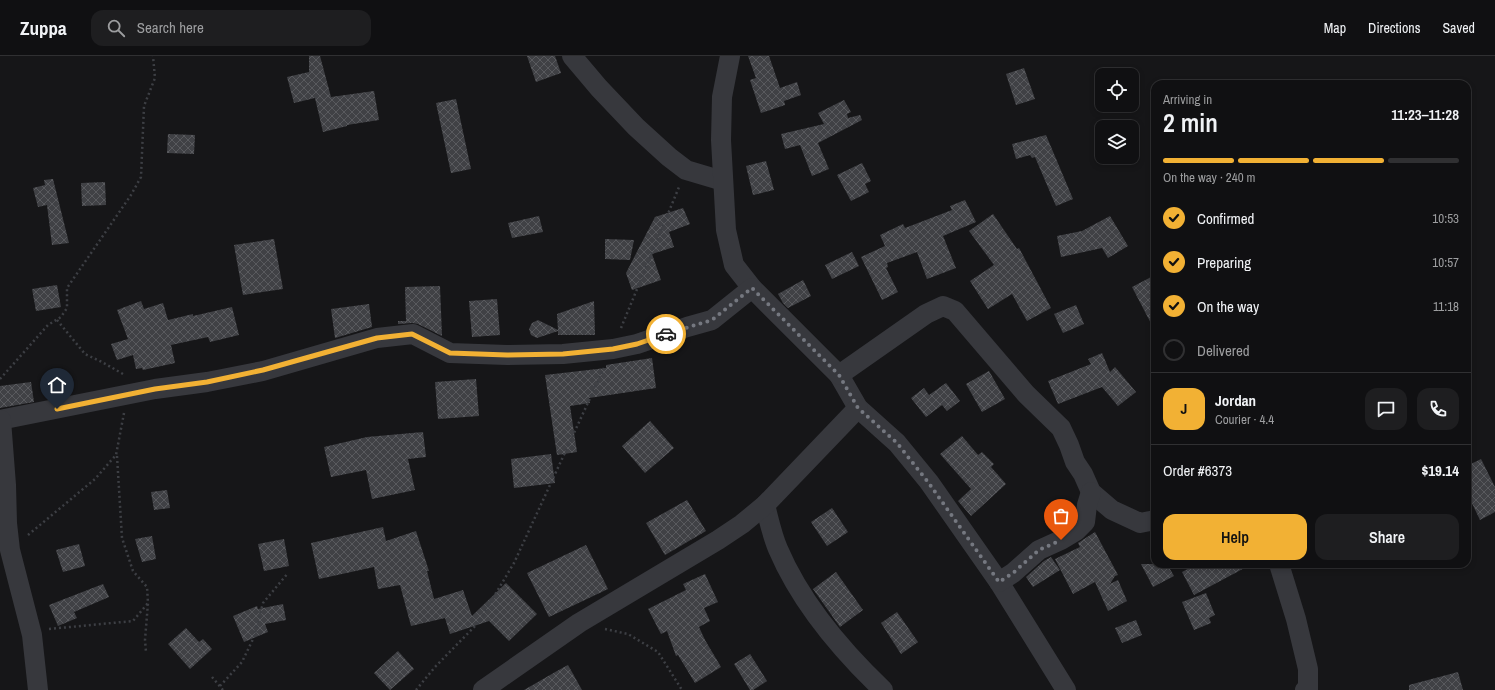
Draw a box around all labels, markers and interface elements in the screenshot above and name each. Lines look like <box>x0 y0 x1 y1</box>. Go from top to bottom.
search box <box>91 10 371 46</box>
text: Zuppa <box>20 15 67 41</box>
icon: search <box>105 17 127 39</box>
text: Search here <box>137 17 204 38</box>
text: Map <box>1324 19 1346 37</box>
text: Directions <box>1368 19 1420 37</box>
text: Saved <box>1442 19 1475 37</box>
map controls <box>1095 68 1139 164</box>
button: locate <box>1095 68 1139 112</box>
text: Arriving in <box>1163 91 1212 108</box>
text: 11:23–11:28 <box>1391 104 1459 125</box>
text: 2 min <box>1163 105 1218 140</box>
button: layers <box>1095 120 1139 164</box>
text: On the way · 240 m <box>1163 169 1255 186</box>
icon: check <box>1163 207 1185 229</box>
text: Confirmed <box>1197 208 1254 229</box>
text: 10:53 <box>1432 210 1459 227</box>
icon: check <box>1163 251 1185 273</box>
text: Preparing <box>1197 252 1251 273</box>
text: 10:57 <box>1432 254 1459 271</box>
icon: check <box>1163 295 1185 317</box>
text: On the way <box>1197 296 1259 317</box>
text: 11:18 <box>1433 298 1459 315</box>
courier <box>646 314 686 354</box>
icon: car <box>655 323 677 345</box>
text: Delivered <box>1197 340 1250 361</box>
pin <box>40 368 74 409</box>
icon: home <box>46 374 68 396</box>
button: chat <box>1365 388 1407 430</box>
button: phone <box>1417 388 1459 430</box>
text: Jordan <box>1215 390 1256 411</box>
text: J <box>1181 398 1187 419</box>
text: Courier · 4.4 <box>1215 411 1274 428</box>
text: Order #6373 <box>1163 460 1232 481</box>
text: $19.14 <box>1421 460 1459 481</box>
pin <box>1044 499 1078 540</box>
icon: bag <box>1050 505 1072 527</box>
button: Help <box>1163 514 1307 560</box>
button: Share <box>1315 514 1459 560</box>

